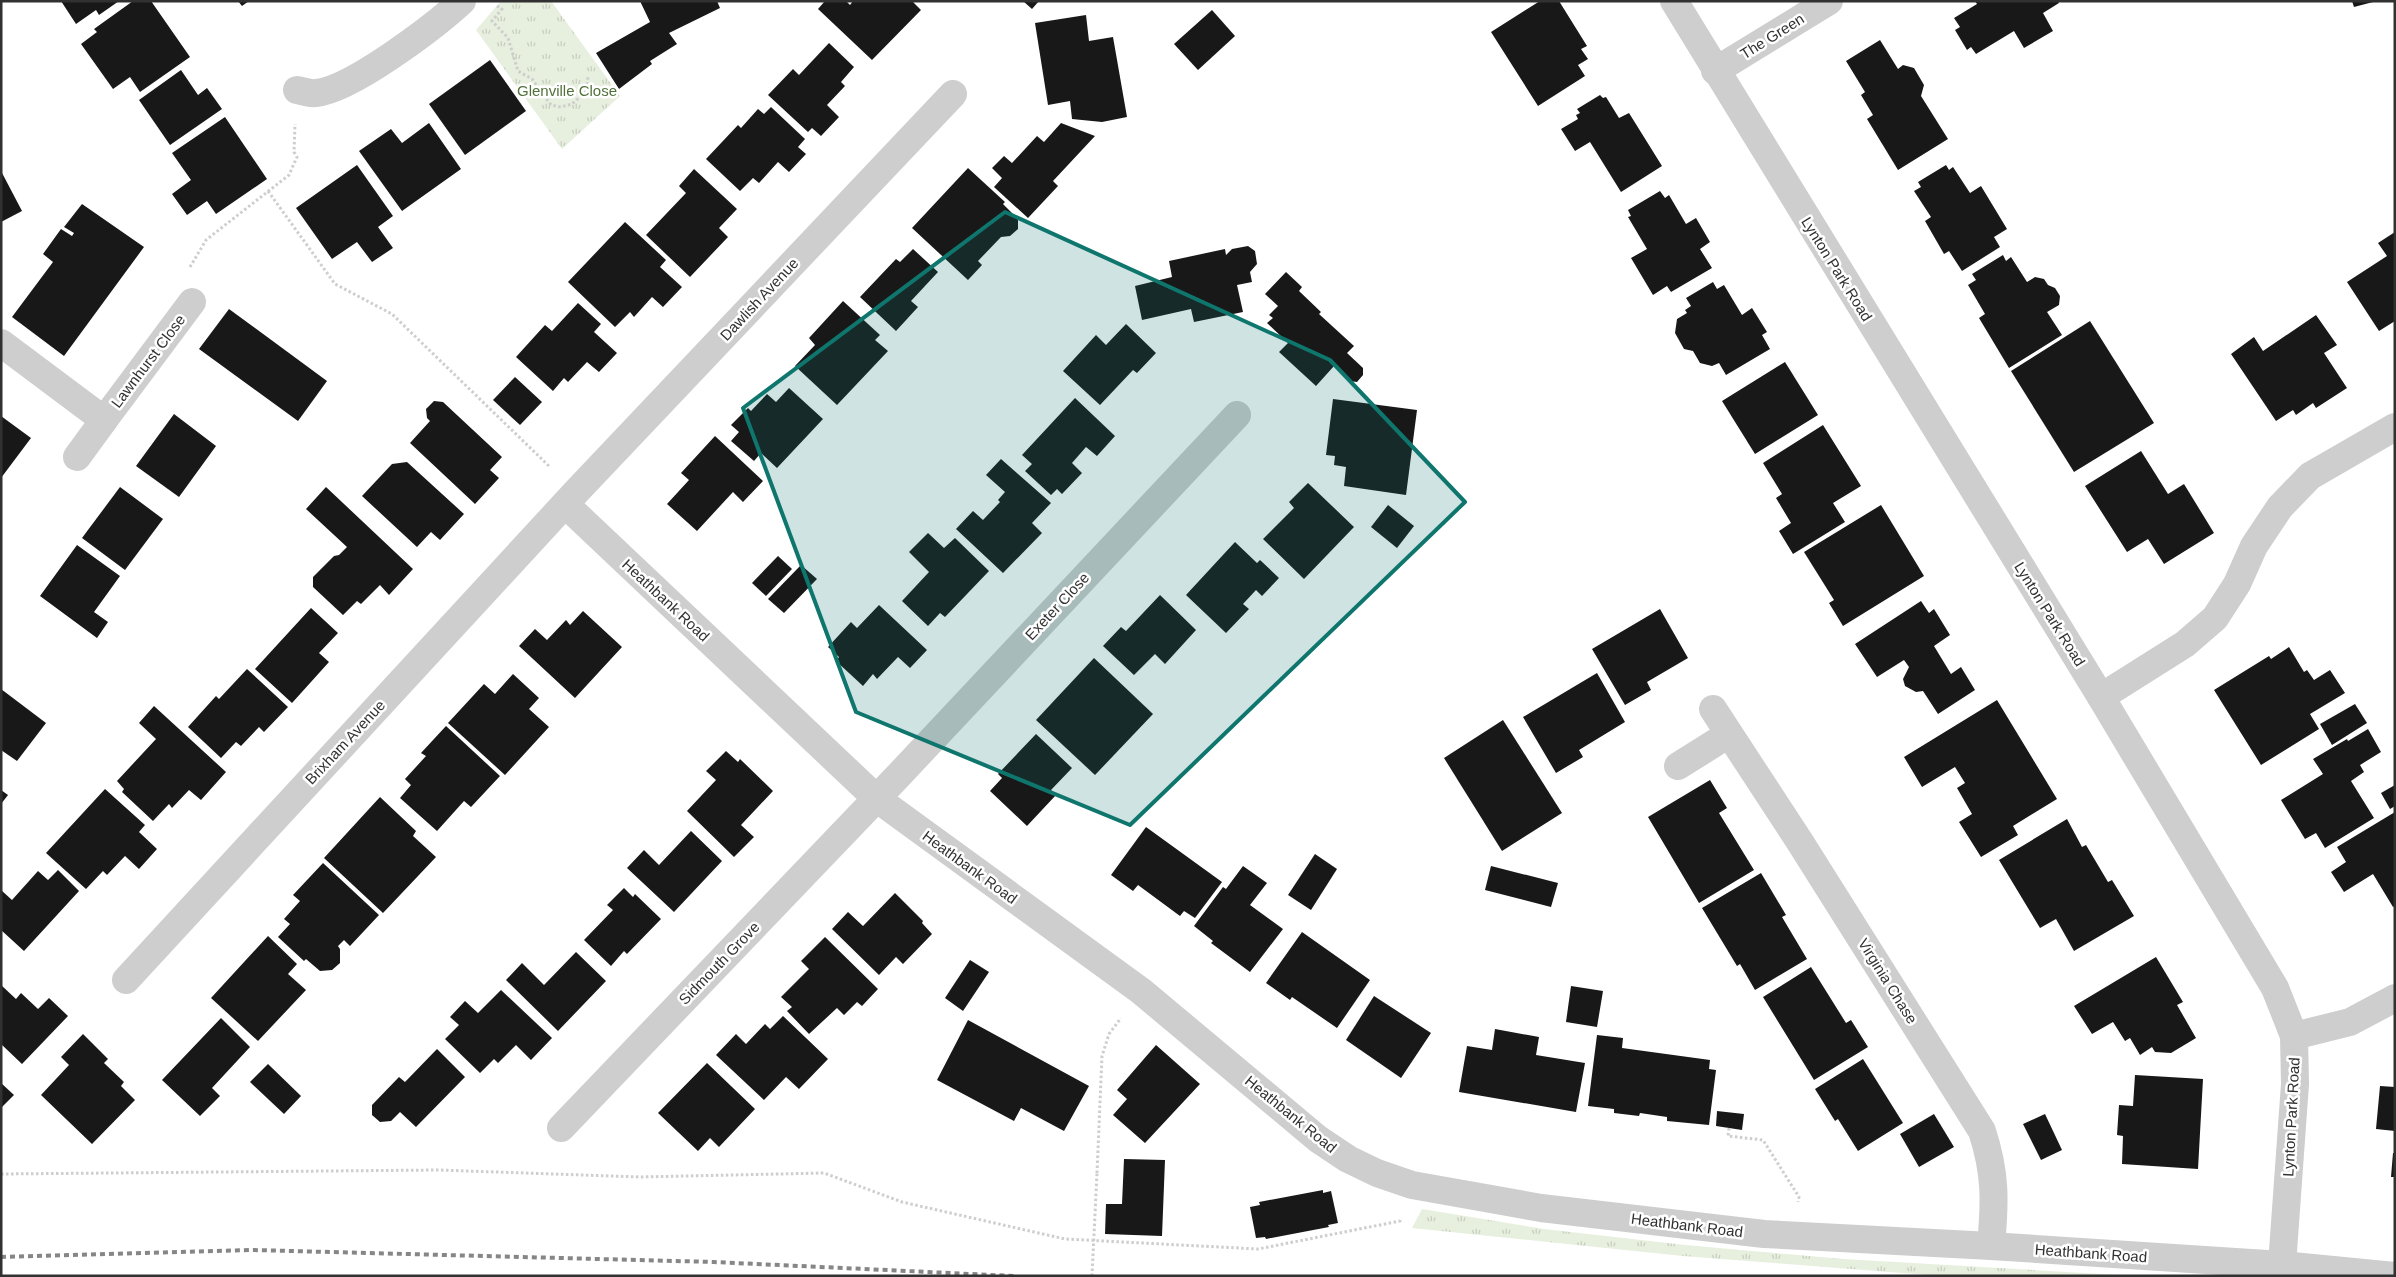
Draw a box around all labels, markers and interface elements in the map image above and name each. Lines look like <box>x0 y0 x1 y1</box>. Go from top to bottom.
street label: The Green <box>1737 10 1807 62</box>
park label: Glenville Close <box>517 82 617 99</box>
street label: Lynton Park Road <box>1798 214 1876 324</box>
street label: Dawlish Avenue <box>716 254 802 344</box>
street label: Lawnhurst Close <box>108 311 188 411</box>
street label: Heathbank Road <box>619 555 713 645</box>
street label: Lynton Park Road <box>2011 559 2089 669</box>
street label: Exeter Close <box>1022 569 1092 643</box>
street label: Brixham Avenue <box>302 696 388 788</box>
street label: Heathbank Road <box>919 827 1021 907</box>
street label: Sidmouth Grove <box>675 918 763 1008</box>
street label: Virginia Chase <box>1855 935 1921 1027</box>
street label: Lynton Park Road <box>2279 1057 2303 1177</box>
street label: Heathbank Road <box>1242 1072 1340 1156</box>
street label: Heathbank Road <box>1630 1210 1744 1240</box>
street label: Heathbank Road <box>2034 1241 2148 1265</box>

